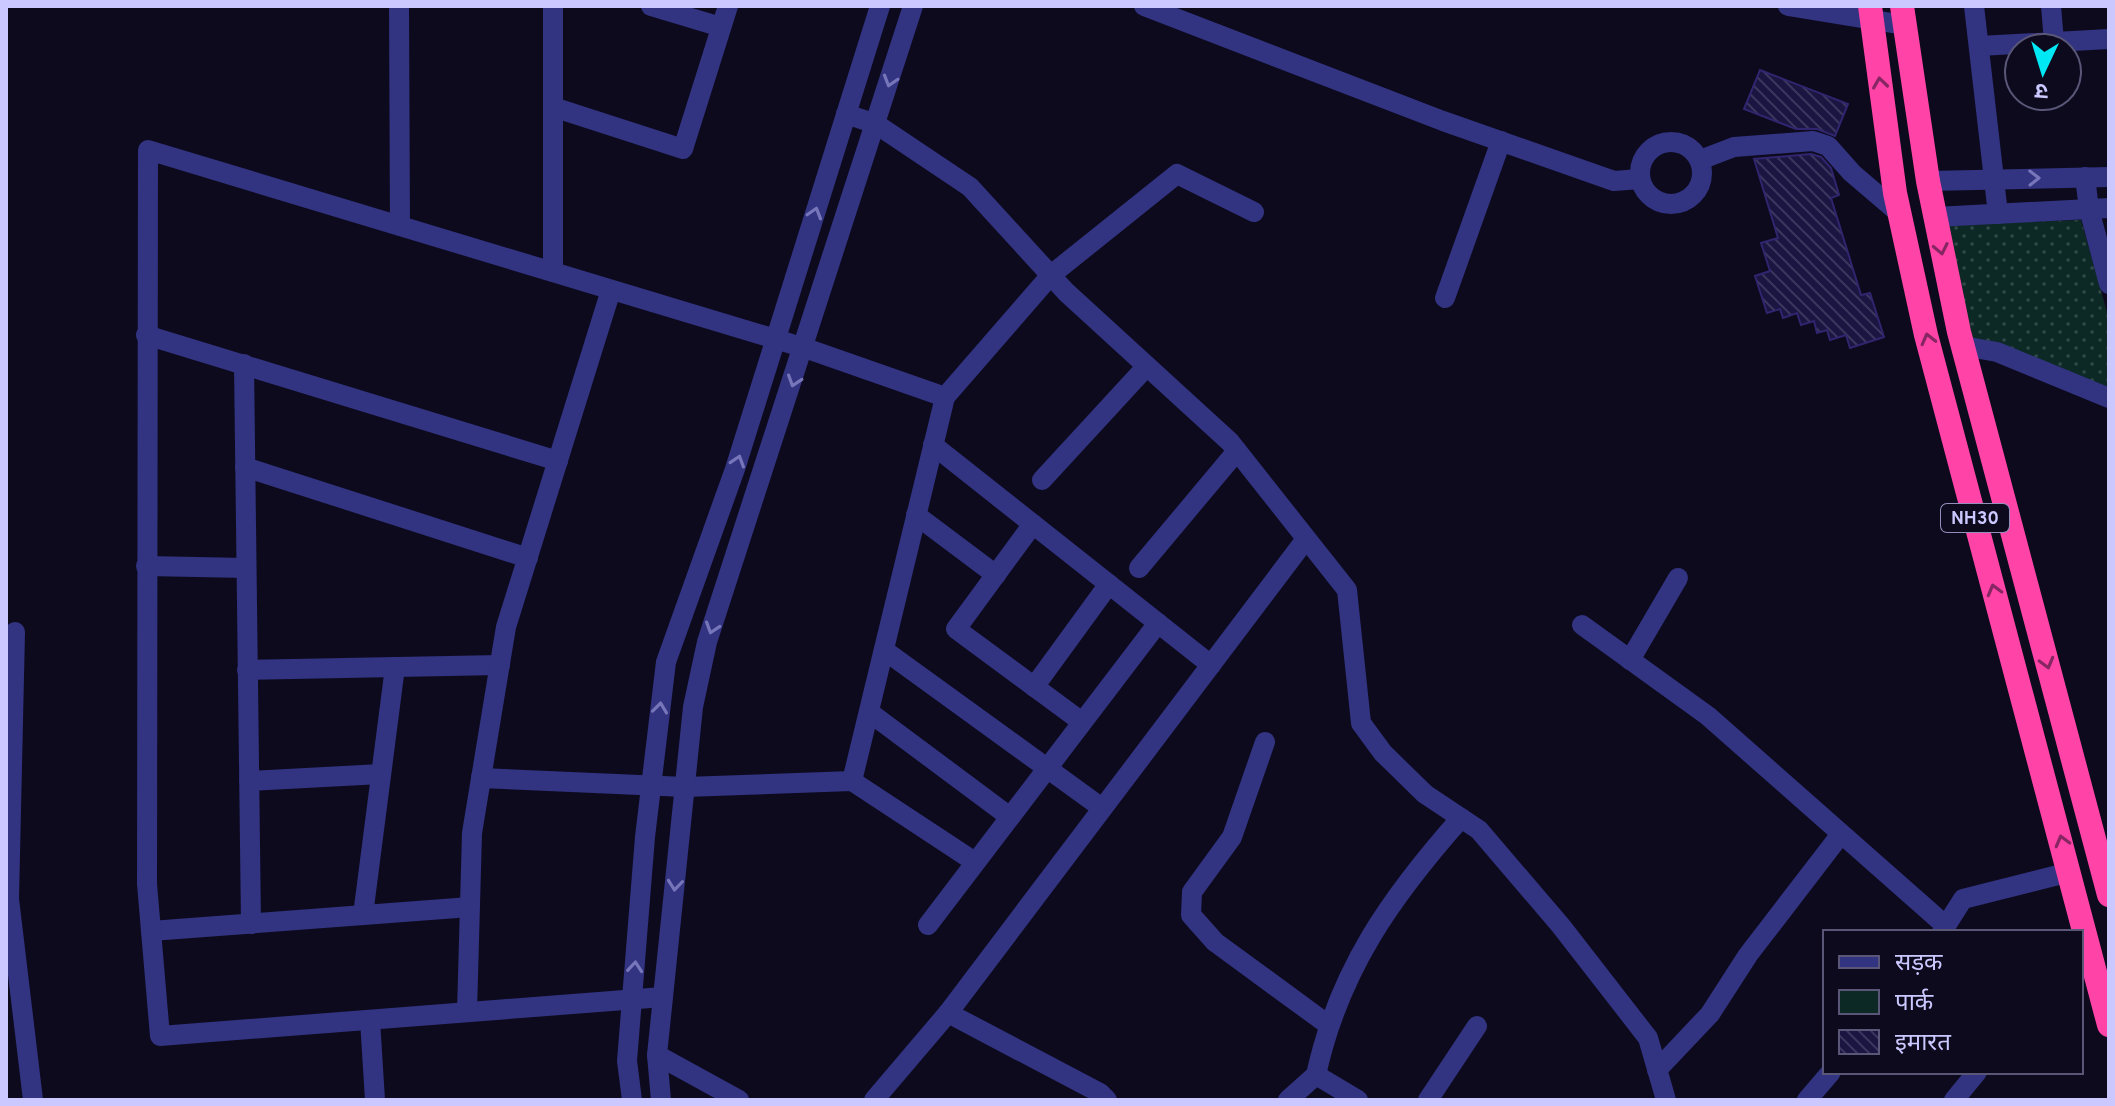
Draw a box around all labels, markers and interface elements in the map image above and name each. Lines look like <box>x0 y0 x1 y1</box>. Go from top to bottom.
north arrow <box>2003 32 2083 112</box>
one-way arrow <box>883 73 899 87</box>
text: उ <box>2033 75 2049 103</box>
one-way arrow <box>1872 76 1889 90</box>
one-way arrow <box>2028 170 2041 187</box>
one-way arrow <box>806 206 822 220</box>
one-way arrow <box>1932 242 1949 255</box>
one-way arrow <box>1920 332 1937 346</box>
one-way arrow <box>787 374 803 388</box>
one-way arrow <box>729 454 745 468</box>
road number: NH30 <box>1941 504 2009 532</box>
one-way arrow <box>1987 583 2004 597</box>
one-way arrow <box>705 621 721 635</box>
one-way arrow <box>2038 656 2055 670</box>
one-way arrow <box>652 701 669 714</box>
one-way arrow <box>2054 835 2071 849</box>
one-way arrow <box>666 879 683 892</box>
legend <box>1823 930 2083 1074</box>
text: सड़क <box>1895 949 1943 979</box>
one-way arrow <box>626 960 643 973</box>
text: पार्क <box>1895 988 1934 1019</box>
text: इमारत <box>1895 1029 1952 1059</box>

